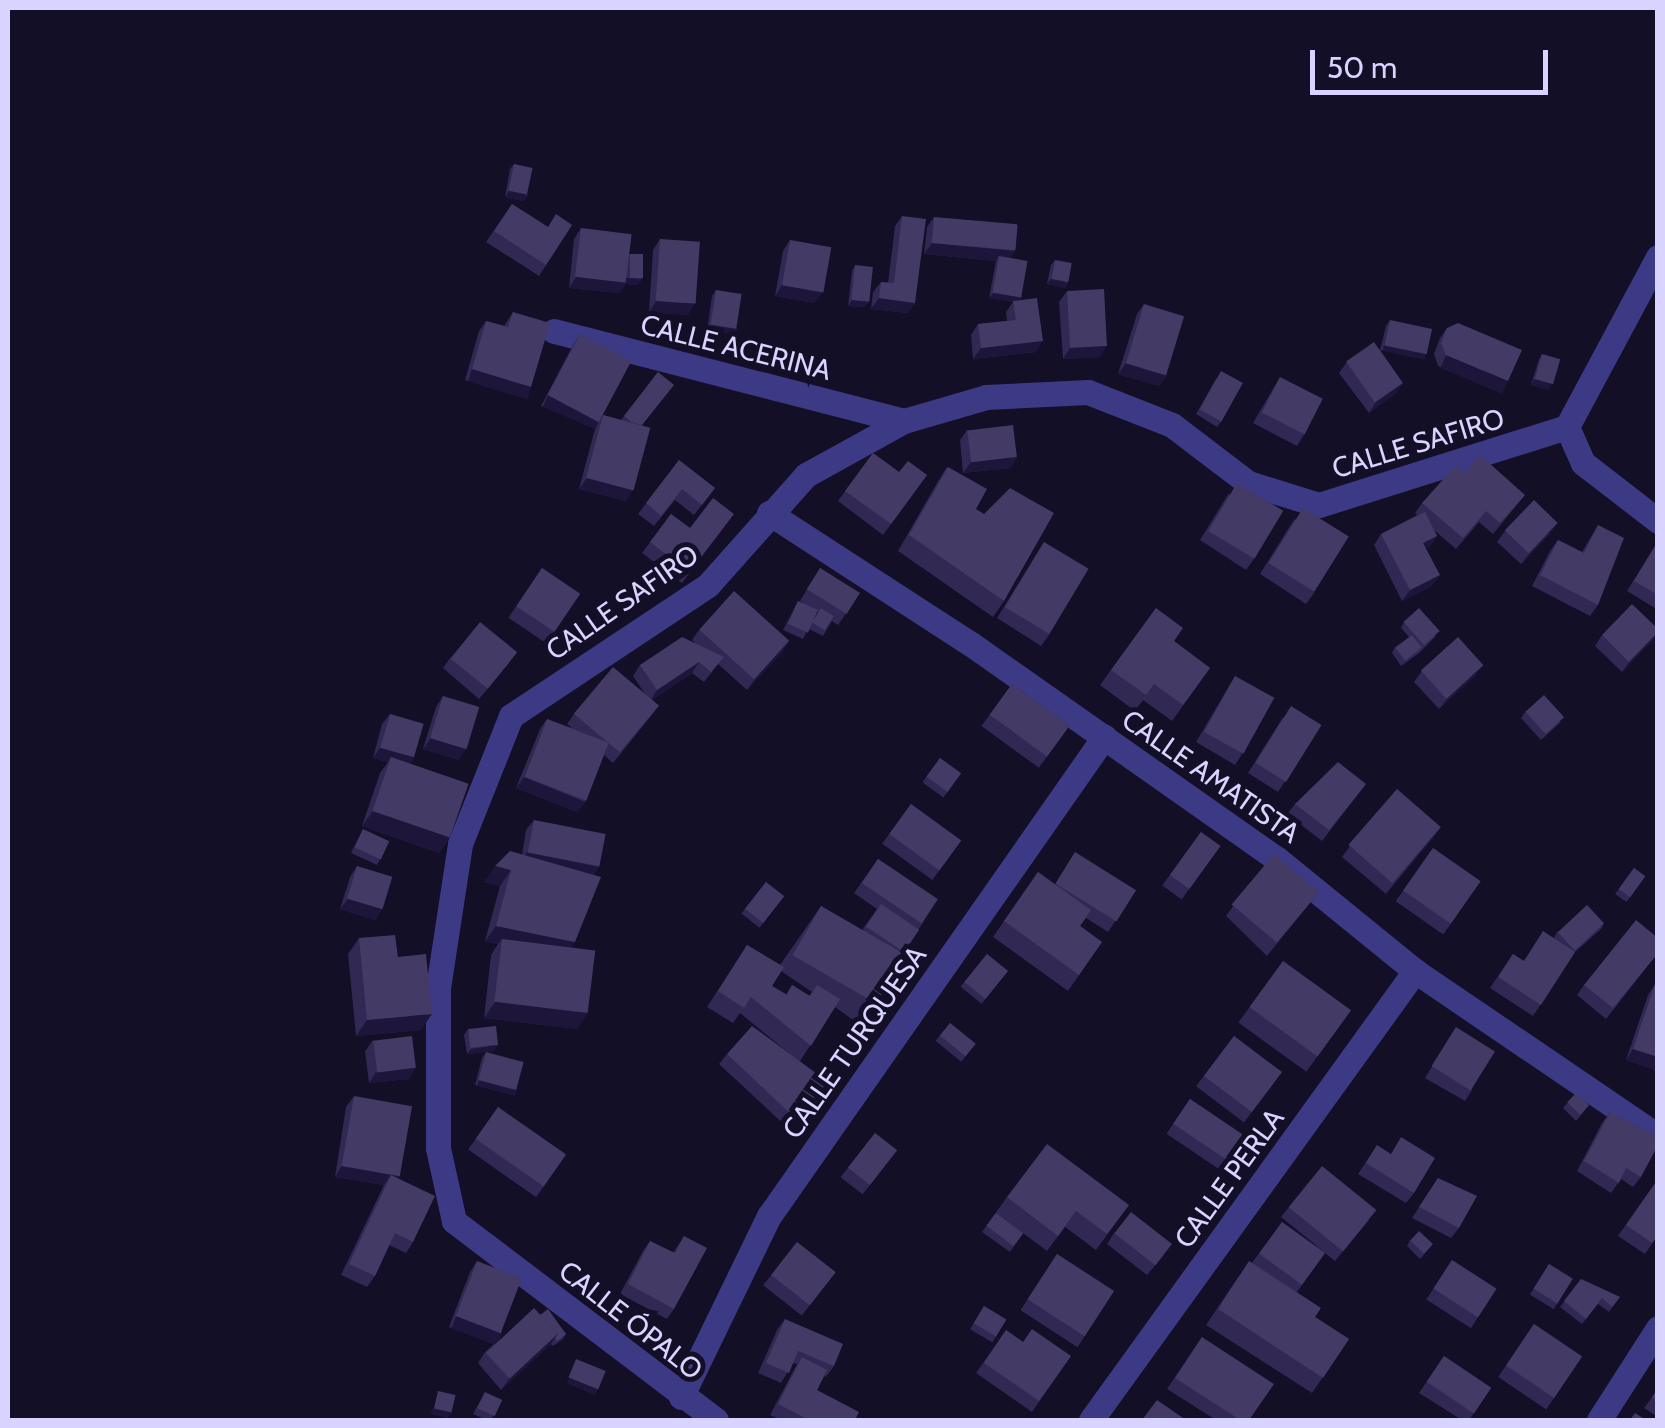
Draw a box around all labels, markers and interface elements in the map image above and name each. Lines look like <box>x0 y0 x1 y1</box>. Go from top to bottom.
scale bar <box>1315 30 1552 92</box>
text: 50 m <box>1327 49 1397 86</box>
street label: CALLE ACERINA <box>637 307 835 387</box>
street label: CALLE SAFIRO <box>1328 401 1508 485</box>
street label: CALLE SAFIRO <box>539 537 705 667</box>
street label: CALLE AMATISTA <box>1116 702 1306 850</box>
street label: CALLE TURQUESA <box>775 939 933 1145</box>
street label: CALLE PERLA <box>1167 1102 1291 1254</box>
street label: CALLE ÓPALO <box>553 1254 709 1386</box>

